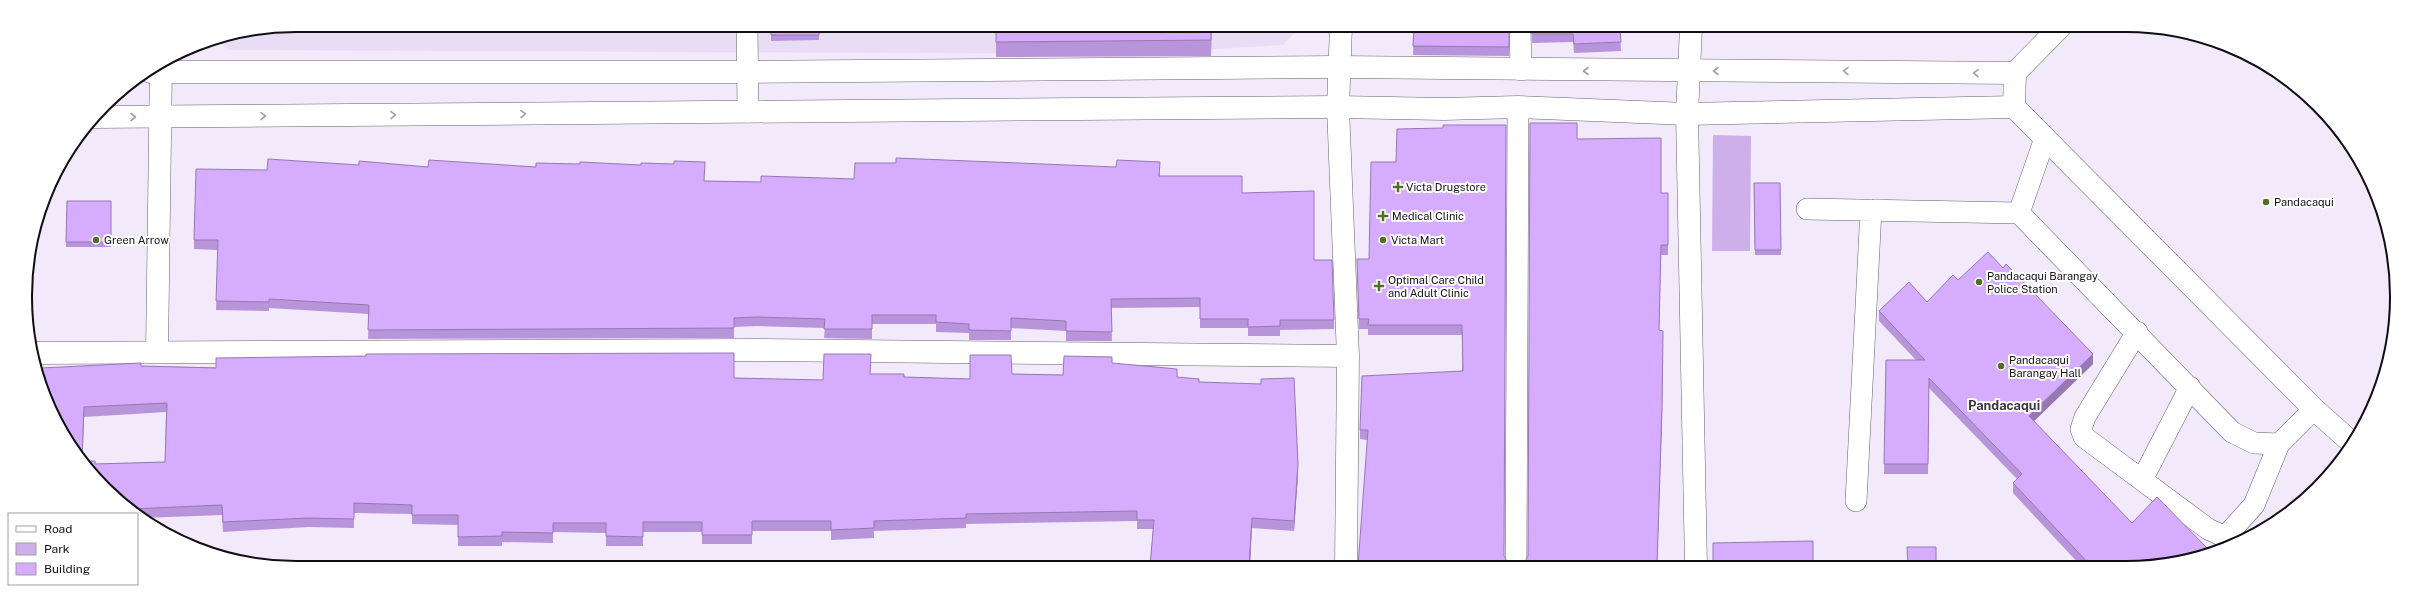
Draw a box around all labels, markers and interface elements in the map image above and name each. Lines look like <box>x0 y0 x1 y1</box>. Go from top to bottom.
one-way arrow <box>1583 67 1589 75</box>
one-way arrow <box>1713 67 1719 75</box>
one-way arrow <box>1843 67 1849 75</box>
one-way arrow <box>1973 69 1979 77</box>
one-way arrow <box>520 110 526 118</box>
one-way arrow <box>390 111 396 119</box>
one-way arrow <box>260 112 266 120</box>
one-way arrow <box>130 113 136 121</box>
place label: Victa Drugstore <box>1406 181 1486 193</box>
marker: Victa Drugstore <box>1393 182 1403 192</box>
place label: Pandacaqui <box>2274 196 2334 208</box>
marker: Pandacaqui <box>2261 197 2271 207</box>
marker: Medical Clinic <box>1377 210 1389 222</box>
place label: Medical Clinic <box>1392 210 1464 222</box>
place label: Green Arrow <box>104 234 169 246</box>
place label: Victa Mart <box>1391 234 1444 246</box>
marker: Green Arrow <box>91 235 101 245</box>
marker: Victa Mart <box>1378 235 1388 245</box>
place label: Pandacaqui Barangay Police Station <box>1987 270 2098 295</box>
place label: Optimal Care Child and Adult Clinic <box>1388 274 1484 299</box>
marker: Pandacaqui Barangay Police Station <box>1974 277 1984 287</box>
marker: Optimal Care Child and Adult Clinic <box>1373 280 1385 292</box>
place label: Pandacaqui Barangay Hall <box>2009 354 2081 379</box>
marker: Pandacaqui Barangay Hall <box>1996 361 2006 371</box>
district label: Pandacaqui <box>1968 398 2040 413</box>
legend <box>8 513 138 585</box>
text: Road <box>44 522 72 536</box>
text: Park <box>44 542 70 556</box>
text: Building <box>44 562 90 576</box>

